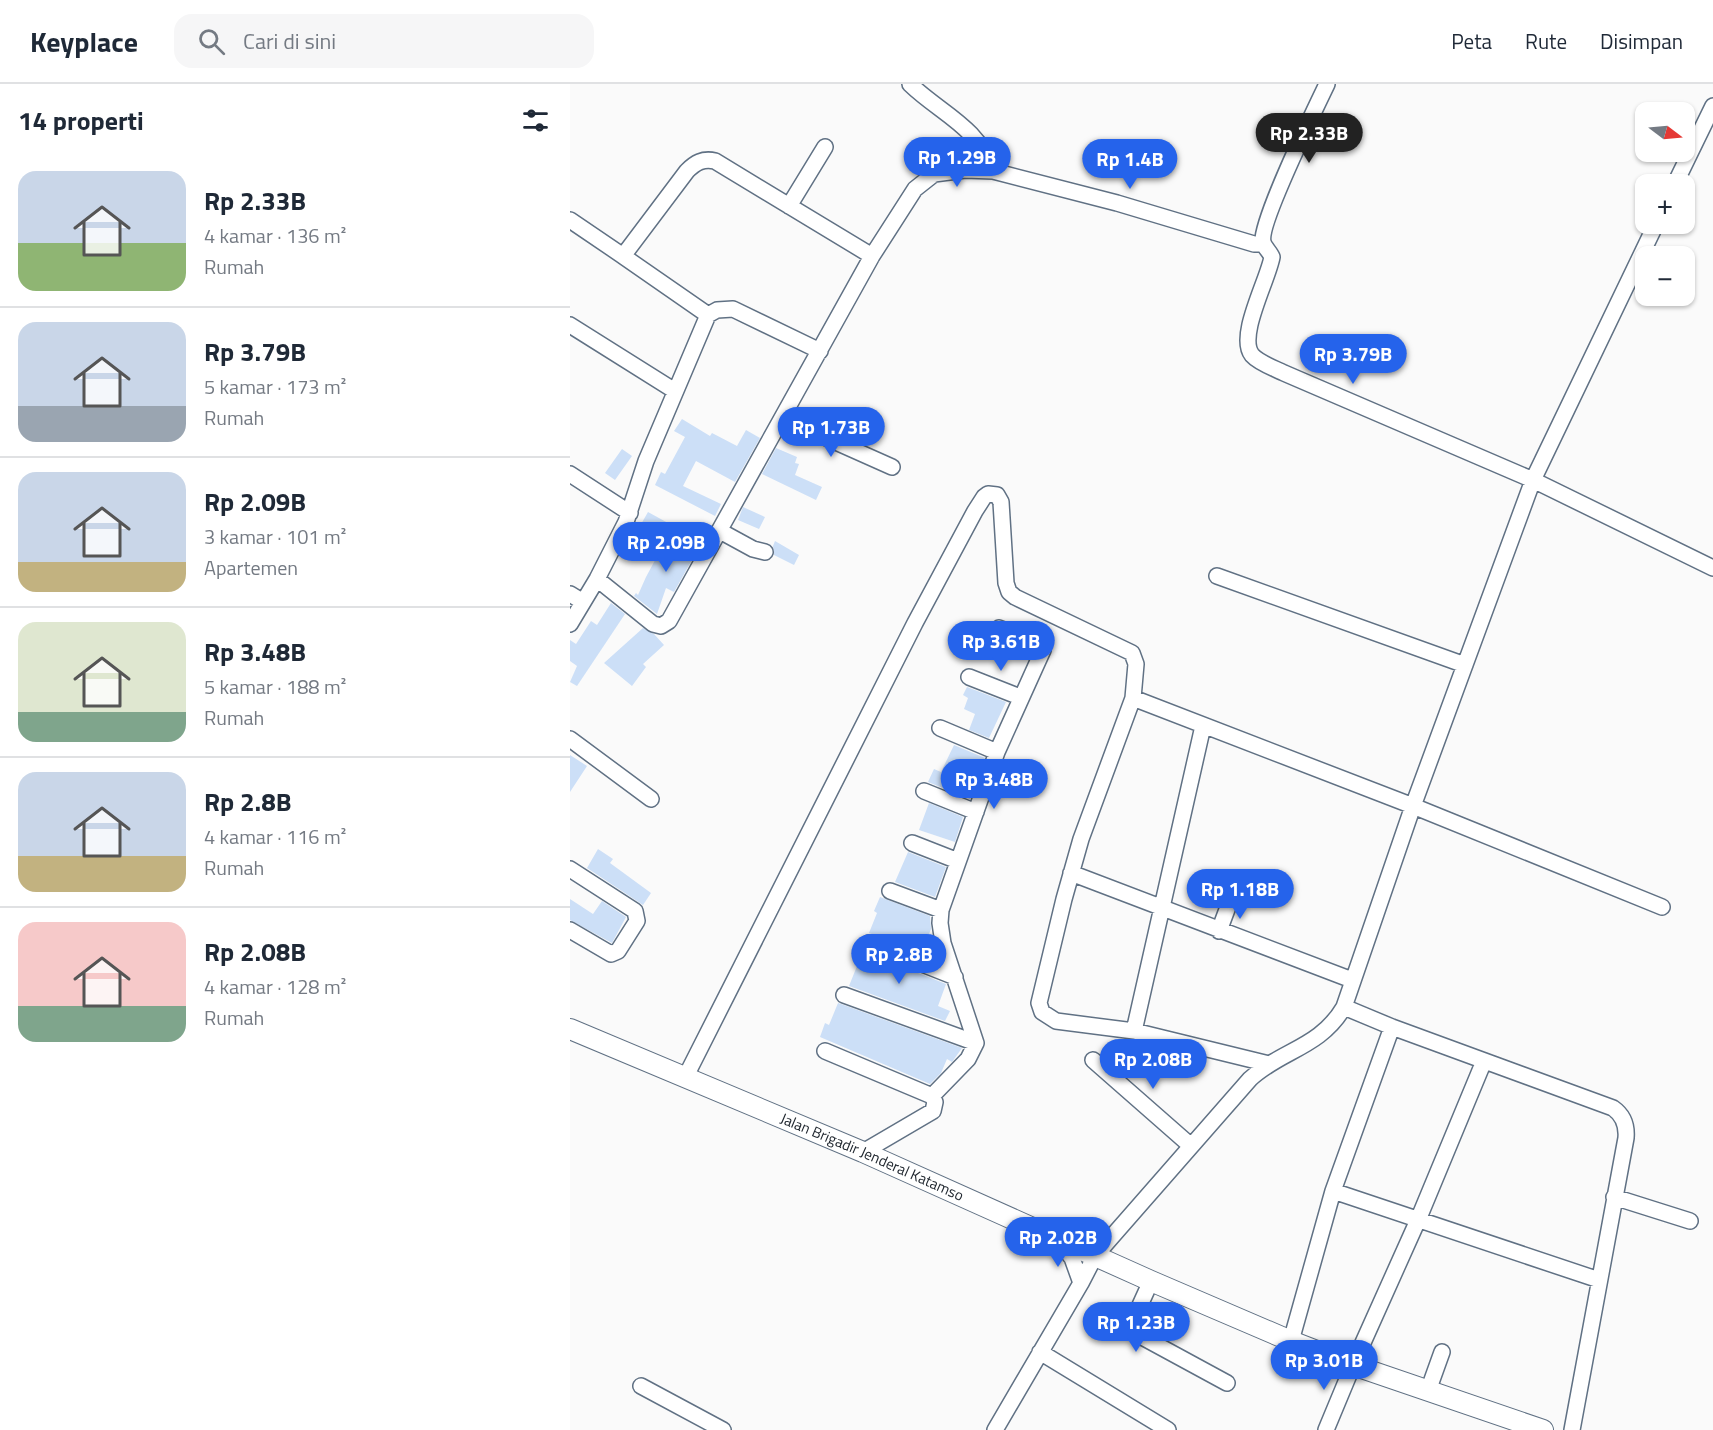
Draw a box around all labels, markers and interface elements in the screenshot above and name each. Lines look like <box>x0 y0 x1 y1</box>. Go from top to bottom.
search box <box>174 14 594 68</box>
text: Keyplace <box>30 20 138 63</box>
text: Cari di sini <box>243 24 336 58</box>
icon: search <box>195 25 228 58</box>
text: Peta <box>1451 25 1492 57</box>
text: Rute <box>1525 25 1567 57</box>
text: Disimpan <box>1600 25 1683 57</box>
text: 14 properti <box>18 101 144 140</box>
north arrow <box>1635 102 1695 162</box>
map controls <box>1635 102 1695 306</box>
icon: filters <box>519 104 552 137</box>
pin: Rp 2.33B <box>1247 113 1371 164</box>
text: Rp 2.33B <box>1270 117 1348 148</box>
pin: Rp 1.29B <box>895 137 1019 188</box>
pin: Rp 1.4B <box>1075 139 1185 190</box>
text: Rp 1.29B <box>918 141 996 172</box>
text: Rp 1.4B <box>1096 143 1164 174</box>
button: + <box>1635 174 1695 234</box>
text: Rp 2.33B <box>204 181 306 220</box>
icon: home <box>66 195 138 267</box>
text: 4 kamar · 136 m² <box>204 220 346 251</box>
button: − <box>1635 246 1695 306</box>
text: Rumah <box>204 251 264 282</box>
text: Rp 3.79B <box>204 332 306 371</box>
pin: Rp 3.79B <box>1291 334 1415 385</box>
text: Rp 3.79B <box>1314 338 1392 369</box>
icon: home <box>66 346 138 418</box>
text: 5 kamar · 173 m² <box>204 371 346 402</box>
text: Rumah <box>204 402 264 433</box>
pin: Rp 1.73B <box>769 407 893 458</box>
text: Rp 1.73B <box>792 411 870 442</box>
text: Rp 2.09B <box>204 482 306 521</box>
icon: home <box>66 496 138 568</box>
text: 3 kamar · 101 m² <box>204 521 346 552</box>
pin: Rp 2.09B <box>604 522 728 573</box>
text: Rp 2.09B <box>627 526 705 557</box>
text: Apartemen <box>204 552 298 583</box>
pin: Rp 3.61B <box>939 621 1063 672</box>
text: Rp 3.61B <box>962 625 1040 656</box>
text: Rp 3.48B <box>204 632 306 671</box>
icon: home <box>66 646 138 718</box>
text: 5 kamar · 188 m² <box>204 671 346 702</box>
text: Rumah <box>204 702 264 733</box>
pin: Rp 3.48B <box>932 759 1056 810</box>
text: Rp 3.48B <box>955 763 1033 794</box>
text: Rp 2.8B <box>204 782 292 821</box>
icon: home <box>66 796 138 868</box>
text: 4 kamar · 116 m² <box>204 821 346 852</box>
text: Rumah <box>204 852 264 883</box>
pin: Rp 1.18B <box>1178 869 1302 920</box>
text: Rp 1.18B <box>1201 873 1279 904</box>
text: Rp 2.08B <box>204 932 306 971</box>
pin: Rp 2.8B <box>844 934 954 985</box>
text: Rp 2.8B <box>865 938 933 969</box>
icon: home <box>66 946 138 1018</box>
text: 4 kamar · 128 m² <box>204 971 346 1002</box>
text: Rumah <box>204 1002 264 1033</box>
pin: Rp 2.08B <box>1091 1039 1215 1090</box>
text: Rp 2.08B <box>1114 1043 1192 1074</box>
street label: Jalan Brigadir Jenderal Katamso <box>777 1107 968 1207</box>
pin: Rp 2.02B <box>996 1217 1120 1268</box>
text: Rp 2.02B <box>1019 1221 1097 1252</box>
pin: Rp 1.23B <box>1074 1302 1198 1353</box>
text: Rp 1.23B <box>1097 1306 1175 1337</box>
pin: Rp 3.01B <box>1262 1340 1386 1391</box>
text: Rp 3.01B <box>1285 1344 1363 1375</box>

